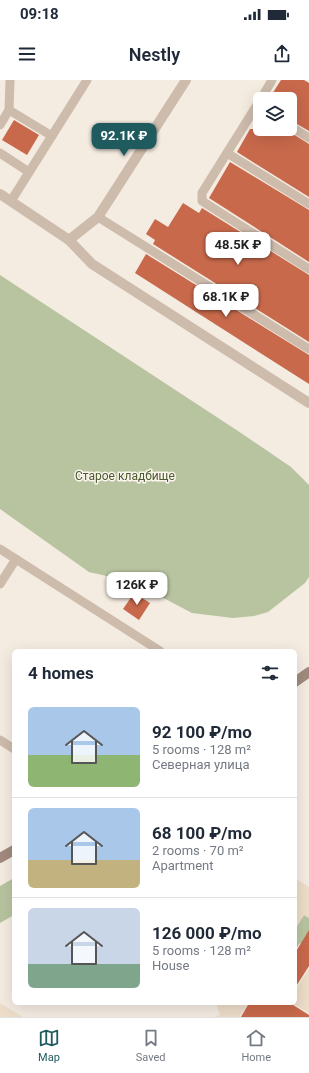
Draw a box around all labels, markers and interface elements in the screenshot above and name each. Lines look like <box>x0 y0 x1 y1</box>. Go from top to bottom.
text: 09:18 <box>20 5 59 23</box>
icon: menu <box>16 43 38 65</box>
icon: share <box>271 43 293 65</box>
text: Nestly <box>129 44 180 65</box>
map controls <box>253 92 297 136</box>
button: layers <box>253 92 297 136</box>
pin: 92.1K ₽ <box>87 123 161 157</box>
text: 92.1K ₽ <box>101 128 147 143</box>
pin: 48.5K ₽ <box>201 232 275 266</box>
text: 48.5K ₽ <box>215 237 261 252</box>
pin: 68.1K ₽ <box>189 284 263 318</box>
text: 68.1K ₽ <box>203 289 249 304</box>
park label: Старое кладбище <box>75 469 175 483</box>
pin: 126K ₽ <box>104 572 170 606</box>
text: 126K ₽ <box>115 577 159 592</box>
icon: filters <box>259 662 281 684</box>
text: 4 homes <box>28 663 94 683</box>
text: 92 100 ₽/mo <box>152 722 252 742</box>
icon: home <box>60 723 108 771</box>
text: 5 rooms · 128 m² <box>152 742 251 757</box>
text: Северная улица <box>152 757 250 772</box>
text: 68 100 ₽/mo <box>152 823 252 843</box>
icon: home <box>60 824 108 872</box>
text: 2 rooms · 70 m² <box>152 843 244 858</box>
text: Apartment <box>152 858 214 873</box>
text: 126 000 ₽/mo <box>152 923 262 943</box>
icon: home <box>60 924 108 972</box>
text: 5 rooms · 128 m² <box>152 943 251 958</box>
text: House <box>152 958 189 973</box>
tab: Map <box>38 1027 60 1064</box>
tab: Saved <box>136 1027 166 1064</box>
tab: Home <box>241 1027 271 1064</box>

